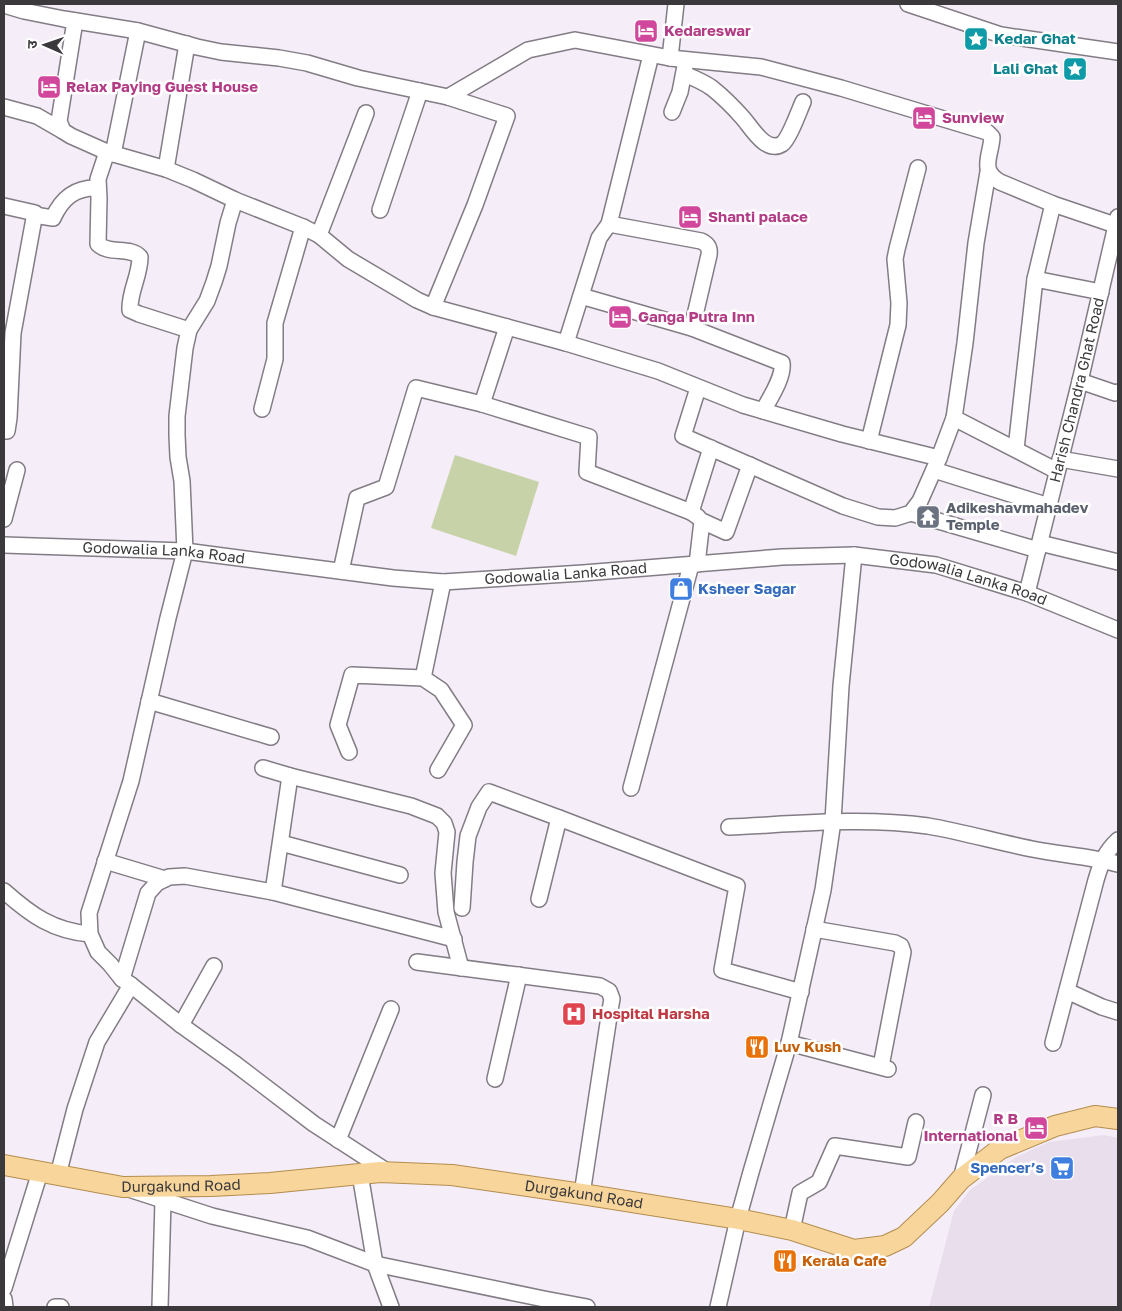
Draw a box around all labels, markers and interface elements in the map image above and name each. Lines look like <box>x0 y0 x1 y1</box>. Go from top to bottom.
hotel icon: Kedareswar <box>633 18 659 44</box>
north arrow <box>20 20 70 70</box>
place label: Kedareswar <box>664 21 751 39</box>
place icon: Kedar Ghat <box>963 26 989 52</box>
place label: Kedar Ghat <box>994 29 1076 47</box>
text: उ <box>23 39 40 49</box>
place icon: Lali Ghat <box>1062 56 1088 82</box>
place label: Lali Ghat <box>993 59 1058 77</box>
hotel icon: Relax Paying Guest House <box>36 74 62 100</box>
place label: Relax Paying Guest House <box>66 77 258 95</box>
hotel icon: Sunview <box>911 105 937 131</box>
place label: Sunview <box>942 108 1005 126</box>
hotel icon: Shanti palace <box>677 204 703 230</box>
place label: Shanti palace <box>708 207 808 225</box>
street label: Harish Chandra Ghat Road <box>1045 296 1107 484</box>
hotel icon: Ganga Putra Inn <box>607 304 633 330</box>
place label: Ganga Putra Inn <box>638 307 755 325</box>
place label: Adikeshavmahadev Temple <box>946 498 1088 533</box>
temple icon: Adikeshavmahadev Temple <box>915 504 941 530</box>
street label: Godowalia Lanka Road <box>82 538 246 567</box>
street label: Godowalia Lanka Road <box>888 549 1050 608</box>
street label: Godowalia Lanka Road <box>484 558 648 587</box>
shop icon: Ksheer Sagar <box>668 576 694 602</box>
place label: Ksheer Sagar <box>698 579 796 597</box>
hospital icon: Hospital Harsha <box>561 1001 587 1027</box>
place label: Hospital Harsha <box>592 1004 710 1022</box>
restaurant icon: Luv Kush <box>744 1034 770 1060</box>
place label: Luv Kush <box>774 1037 841 1055</box>
place label: R B International <box>923 1109 1018 1144</box>
hotel icon: R B International <box>1023 1115 1049 1141</box>
supermarket icon: Spencer’s <box>1049 1155 1075 1181</box>
place label: Spencer’s <box>970 1158 1044 1176</box>
street label: Durgakund Road <box>121 1175 241 1195</box>
street label: Durgakund Road <box>524 1176 645 1212</box>
restaurant icon: Kerala Cafe <box>772 1248 798 1274</box>
place label: Kerala Cafe <box>802 1251 887 1269</box>

